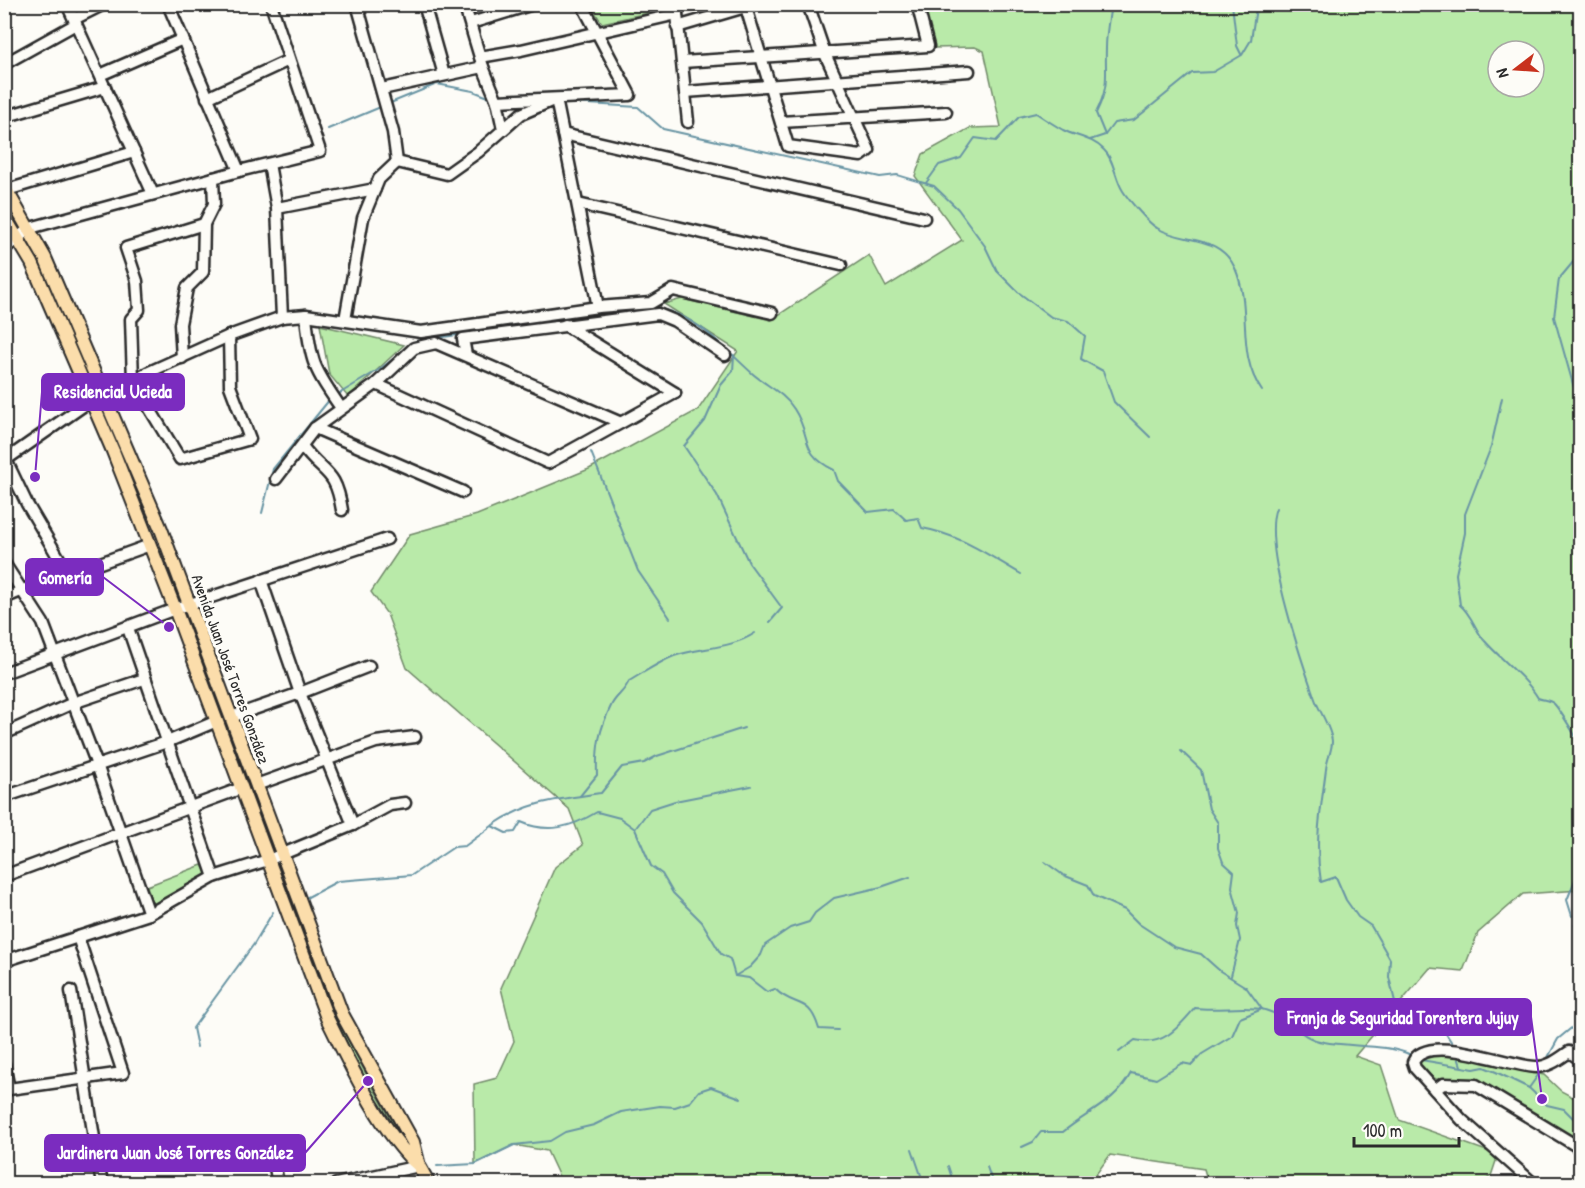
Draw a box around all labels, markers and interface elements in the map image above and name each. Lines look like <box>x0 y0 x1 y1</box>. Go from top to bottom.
north arrow <box>1486 39 1546 99</box>
text: N <box>1490 66 1513 81</box>
callout: Residencial Ucieda <box>42 374 184 410</box>
text: Residencial Ucieda <box>54 379 173 404</box>
callout: Gomería <box>26 559 103 595</box>
text: Gomería <box>38 565 93 590</box>
street label: Avenida Juan José Torres González <box>186 571 276 767</box>
callout: Franja de Seguridad Torentera Jujuy <box>1275 999 1531 1035</box>
text: Franja de Seguridad Torentera Jujuy <box>1286 1005 1519 1031</box>
scale bar <box>1354 1110 1459 1148</box>
text: 100 m <box>1363 1118 1402 1143</box>
callout: Jardinera Juan José Torres González <box>45 1135 305 1171</box>
text: Jardinera Juan José Torres González <box>57 1140 294 1165</box>

